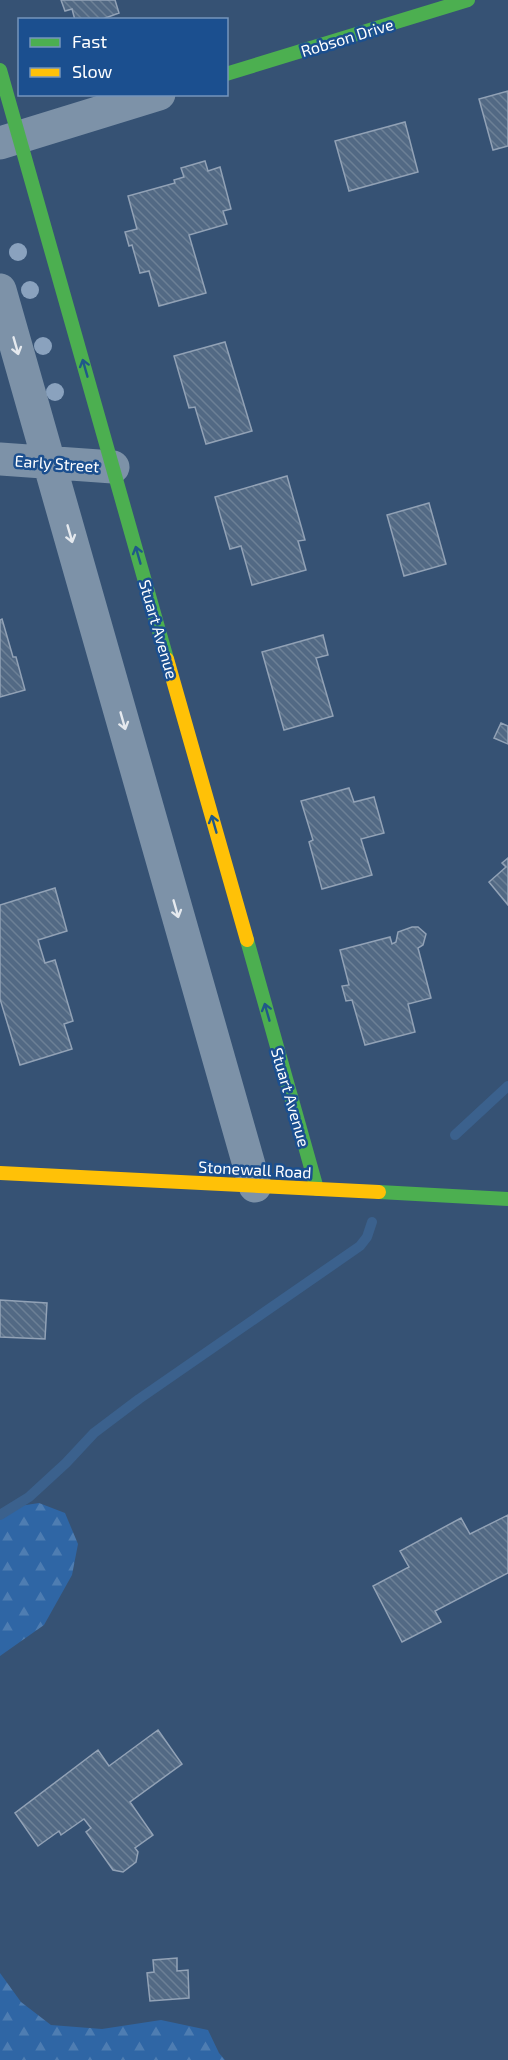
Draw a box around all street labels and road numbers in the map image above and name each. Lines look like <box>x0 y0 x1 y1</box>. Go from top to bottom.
street label: Robson Drive <box>298 14 396 60</box>
street label: Early Street <box>14 451 100 475</box>
street label: Stuart Avenue <box>136 577 182 681</box>
street label: Stuart Avenue <box>268 1045 314 1149</box>
street label: Stonewall Road <box>198 1157 312 1181</box>

